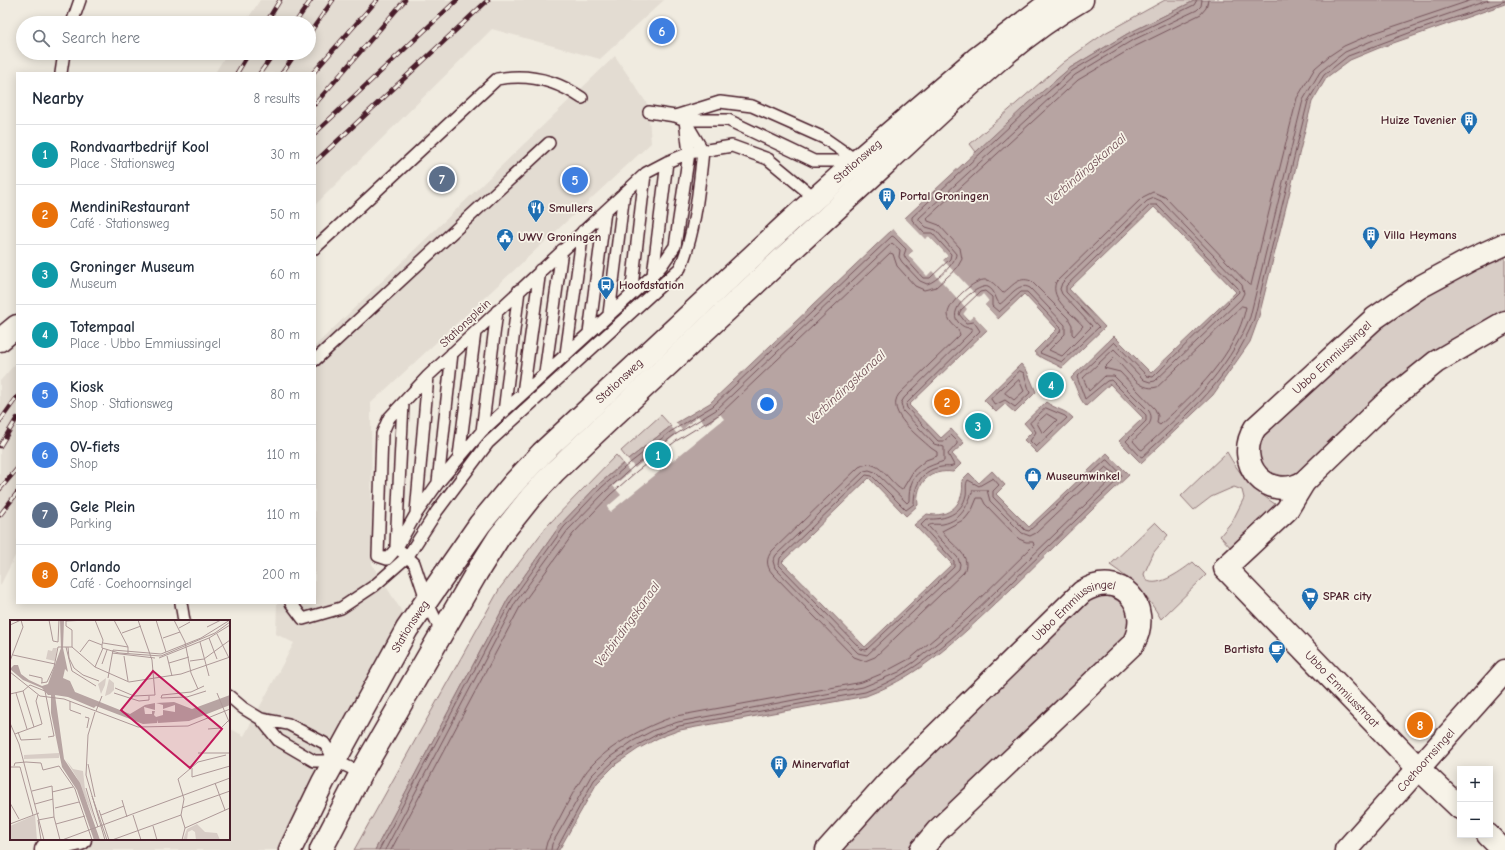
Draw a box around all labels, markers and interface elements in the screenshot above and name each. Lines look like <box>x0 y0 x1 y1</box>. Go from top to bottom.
search box <box>16 16 316 60</box>
pin: 6 <box>649 16 675 46</box>
icon: search <box>30 27 52 49</box>
text: Search here <box>62 29 140 47</box>
text: Nearby <box>32 89 83 108</box>
text: 8 results <box>254 91 300 106</box>
building icon: Huize Tavenier <box>1459 110 1479 135</box>
place label: Huize Tavenier <box>1381 113 1456 127</box>
water label: Verbindingskanaal <box>1043 130 1129 208</box>
street label: Stationsweg <box>830 136 884 186</box>
text: Rondvaartbedrijf Kool <box>70 138 209 156</box>
text: 1 <box>42 147 48 162</box>
text: 30 m <box>270 147 300 162</box>
text: Place · Stationsweg <box>70 156 175 171</box>
pin: 7 <box>429 164 455 194</box>
pin: 5 <box>562 165 588 195</box>
building icon: Portal Groningen <box>877 186 897 211</box>
place label: Portal Groningen <box>900 189 989 203</box>
text: MendiniRestaurant <box>70 198 190 216</box>
restaurant icon: Smullers <box>526 198 546 223</box>
place label: Smullers <box>549 201 593 215</box>
text: 2 <box>42 207 48 222</box>
text: 50 m <box>270 207 300 222</box>
text: Café · Stationsweg <box>70 216 170 231</box>
building icon: Villa Heymans <box>1361 225 1381 250</box>
public building icon: UWV Groningen <box>495 227 515 252</box>
place label: Villa Heymans <box>1384 228 1457 242</box>
place label: UWV Groningen <box>518 230 601 244</box>
text: Groninger Museum <box>70 258 194 276</box>
text: 3 <box>42 267 48 282</box>
text: 60 m <box>270 267 300 282</box>
bus stop icon: Hoofdstation <box>596 275 616 300</box>
text: Museum <box>70 276 117 291</box>
place label: Hoofdstation <box>619 278 684 292</box>
street label: Stationsplein <box>437 296 493 350</box>
text: Totempaal <box>70 318 135 336</box>
street label: Ubbo Emmiussingel <box>1290 318 1374 397</box>
text: 4 <box>42 327 48 342</box>
text: 80 m <box>270 327 300 342</box>
text: Place · Ubbo Emmiussingel <box>70 336 221 351</box>
water label: Verbindingskanaal <box>804 347 888 427</box>
street label: Stationsweg <box>593 355 646 406</box>
pin: 4 <box>1038 370 1064 400</box>
text: Kiosk <box>70 378 104 396</box>
text: 5 <box>42 387 48 402</box>
text: 80 m <box>270 387 300 402</box>
pin: 2 <box>934 387 960 417</box>
your location <box>757 394 777 414</box>
text: Shop · Stationsweg <box>70 396 173 411</box>
pin: 3 <box>965 411 991 441</box>
text: OV-fiets <box>70 438 120 456</box>
pin: 1 <box>645 440 671 470</box>
text: 6 <box>42 447 48 462</box>
text: 110 m <box>267 447 300 462</box>
text: Shop <box>70 456 98 471</box>
shop icon: Museumwinkel <box>1023 466 1043 491</box>
place label: Museumwinkel <box>1046 469 1120 483</box>
text: Gele Plein <box>70 498 135 516</box>
text: 7 <box>42 507 48 522</box>
text: 110 m <box>267 507 300 522</box>
text: Parking <box>70 516 112 531</box>
text: Orlando <box>70 558 121 576</box>
text: 8 <box>42 567 48 582</box>
text: 200 m <box>262 567 300 582</box>
text: Café · Coehoornsingel <box>70 576 192 591</box>
street label: Ubbo Emmiussingel <box>1029 577 1117 644</box>
water label: Verbindingskanaal <box>591 579 663 669</box>
supermarket icon: SPAR city <box>1300 586 1320 611</box>
place label: SPAR city <box>1323 589 1372 603</box>
street label: Stationsweg <box>388 597 432 655</box>
inset map <box>10 620 230 840</box>
cafe icon: Bartista <box>1267 639 1287 664</box>
place label: Bartista <box>1224 642 1264 656</box>
street label: Ubbo Emmiusstraat <box>1302 648 1383 731</box>
pin: 8 <box>1407 710 1433 740</box>
street label: Coehoornsingel <box>1394 726 1457 795</box>
building icon: Minervaflat <box>769 754 789 779</box>
place label: Minervaflat <box>792 757 851 771</box>
map controls <box>1457 766 1493 838</box>
button: + <box>1457 766 1493 802</box>
button: − <box>1457 802 1493 838</box>

